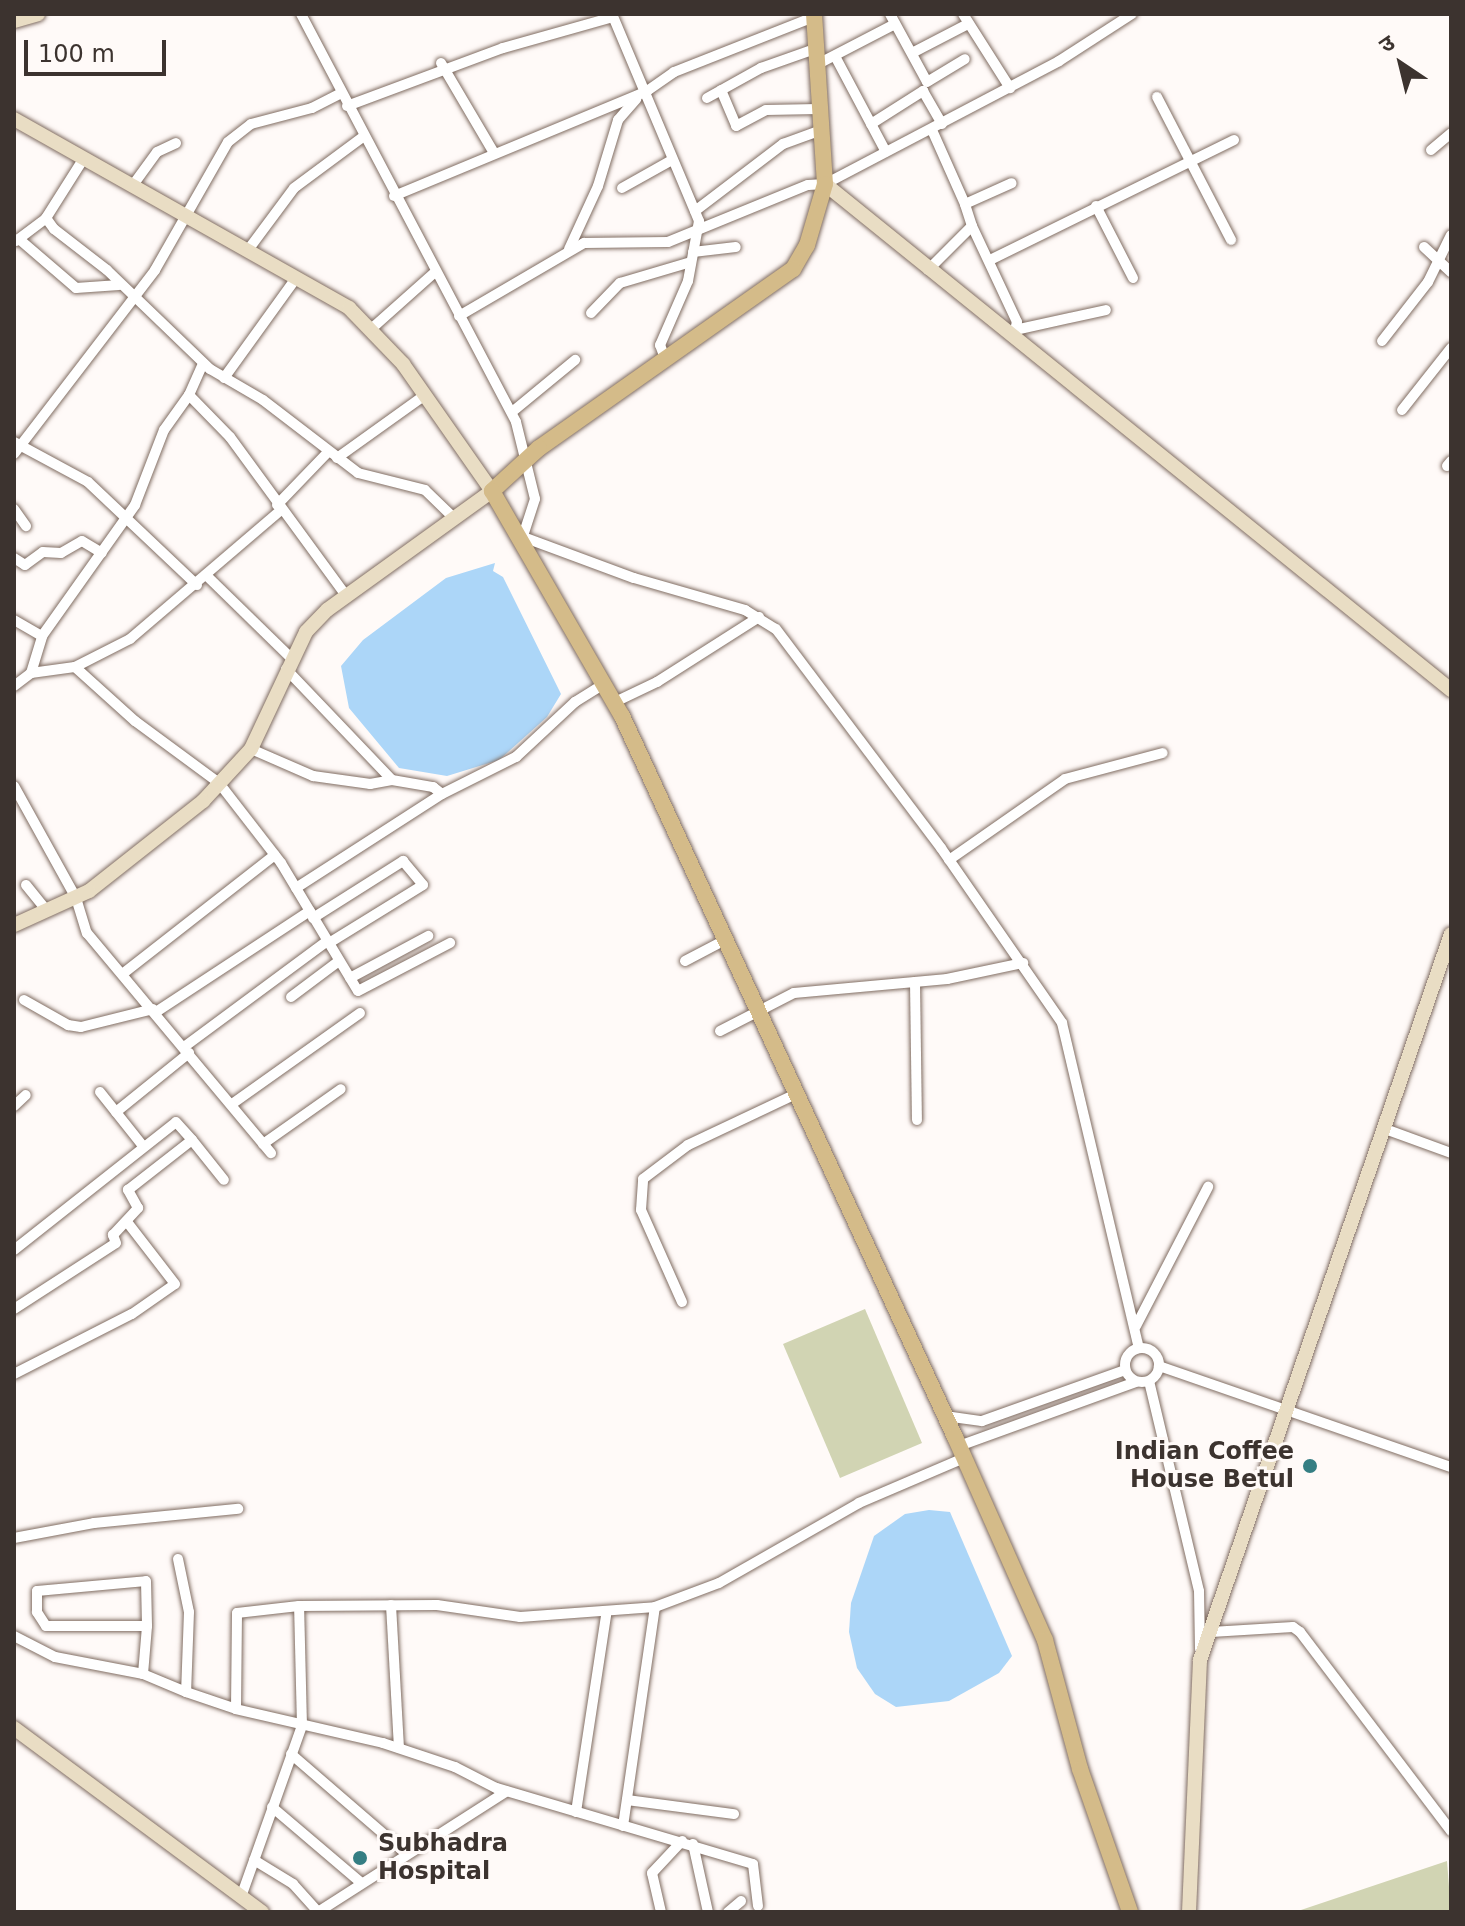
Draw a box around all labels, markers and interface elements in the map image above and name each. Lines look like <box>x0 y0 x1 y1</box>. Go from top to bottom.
scale bar <box>28 24 170 74</box>
north arrow <box>1361 24 1441 104</box>
text: उ <box>1375 30 1399 58</box>
text: 100 m <box>38 40 115 68</box>
place label: Indian Coffee House Betul <box>1115 1438 1294 1494</box>
marker: Indian Coffee House Betul <box>1301 1457 1319 1475</box>
place label: Subhadra Hospital <box>378 1830 508 1886</box>
marker: Subhadra Hospital <box>349 1847 371 1869</box>

